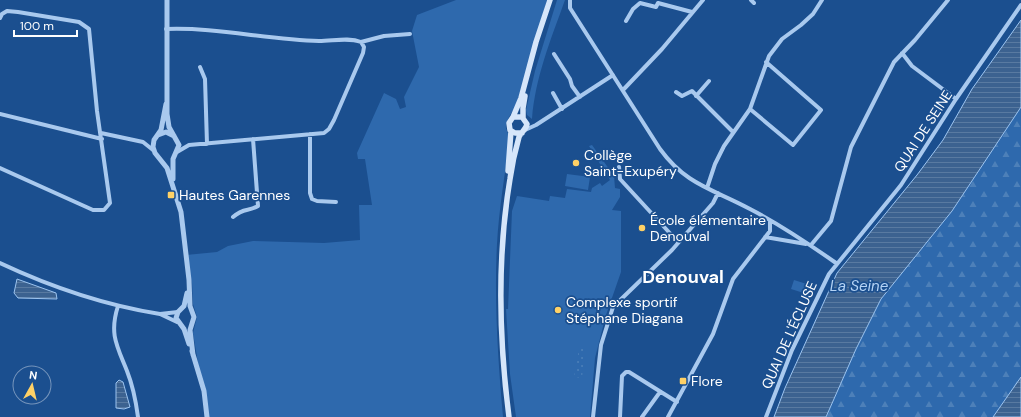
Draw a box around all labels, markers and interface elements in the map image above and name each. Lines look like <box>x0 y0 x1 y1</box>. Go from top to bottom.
scale bar <box>14 12 77 38</box>
text: 100 m <box>20 18 54 34</box>
street label: QUAI DE SEINE <box>890 87 956 175</box>
place label: Collège Saint-Exupéry <box>584 146 677 180</box>
marker: Collège Saint-Exupéry <box>571 158 581 168</box>
place label: Hautes Garennes <box>179 186 290 204</box>
marker: Hautes Garennes <box>166 190 176 200</box>
place label: École élémentaire Denouval <box>650 211 766 245</box>
marker: École élémentaire Denouval <box>637 223 647 233</box>
district label: Denouval <box>642 265 724 289</box>
water label: La Seine <box>830 276 889 296</box>
street label: QUAI DE L'ÉCLUSE <box>757 278 821 392</box>
place label: Complexe sportif Stéphane Diagana <box>566 293 683 327</box>
marker: Complexe sportif Stéphane Diagana <box>553 305 563 315</box>
north arrow <box>12 365 52 405</box>
text: N <box>28 368 38 383</box>
place label: Flore <box>691 372 723 390</box>
marker: Flore <box>678 376 688 386</box>

